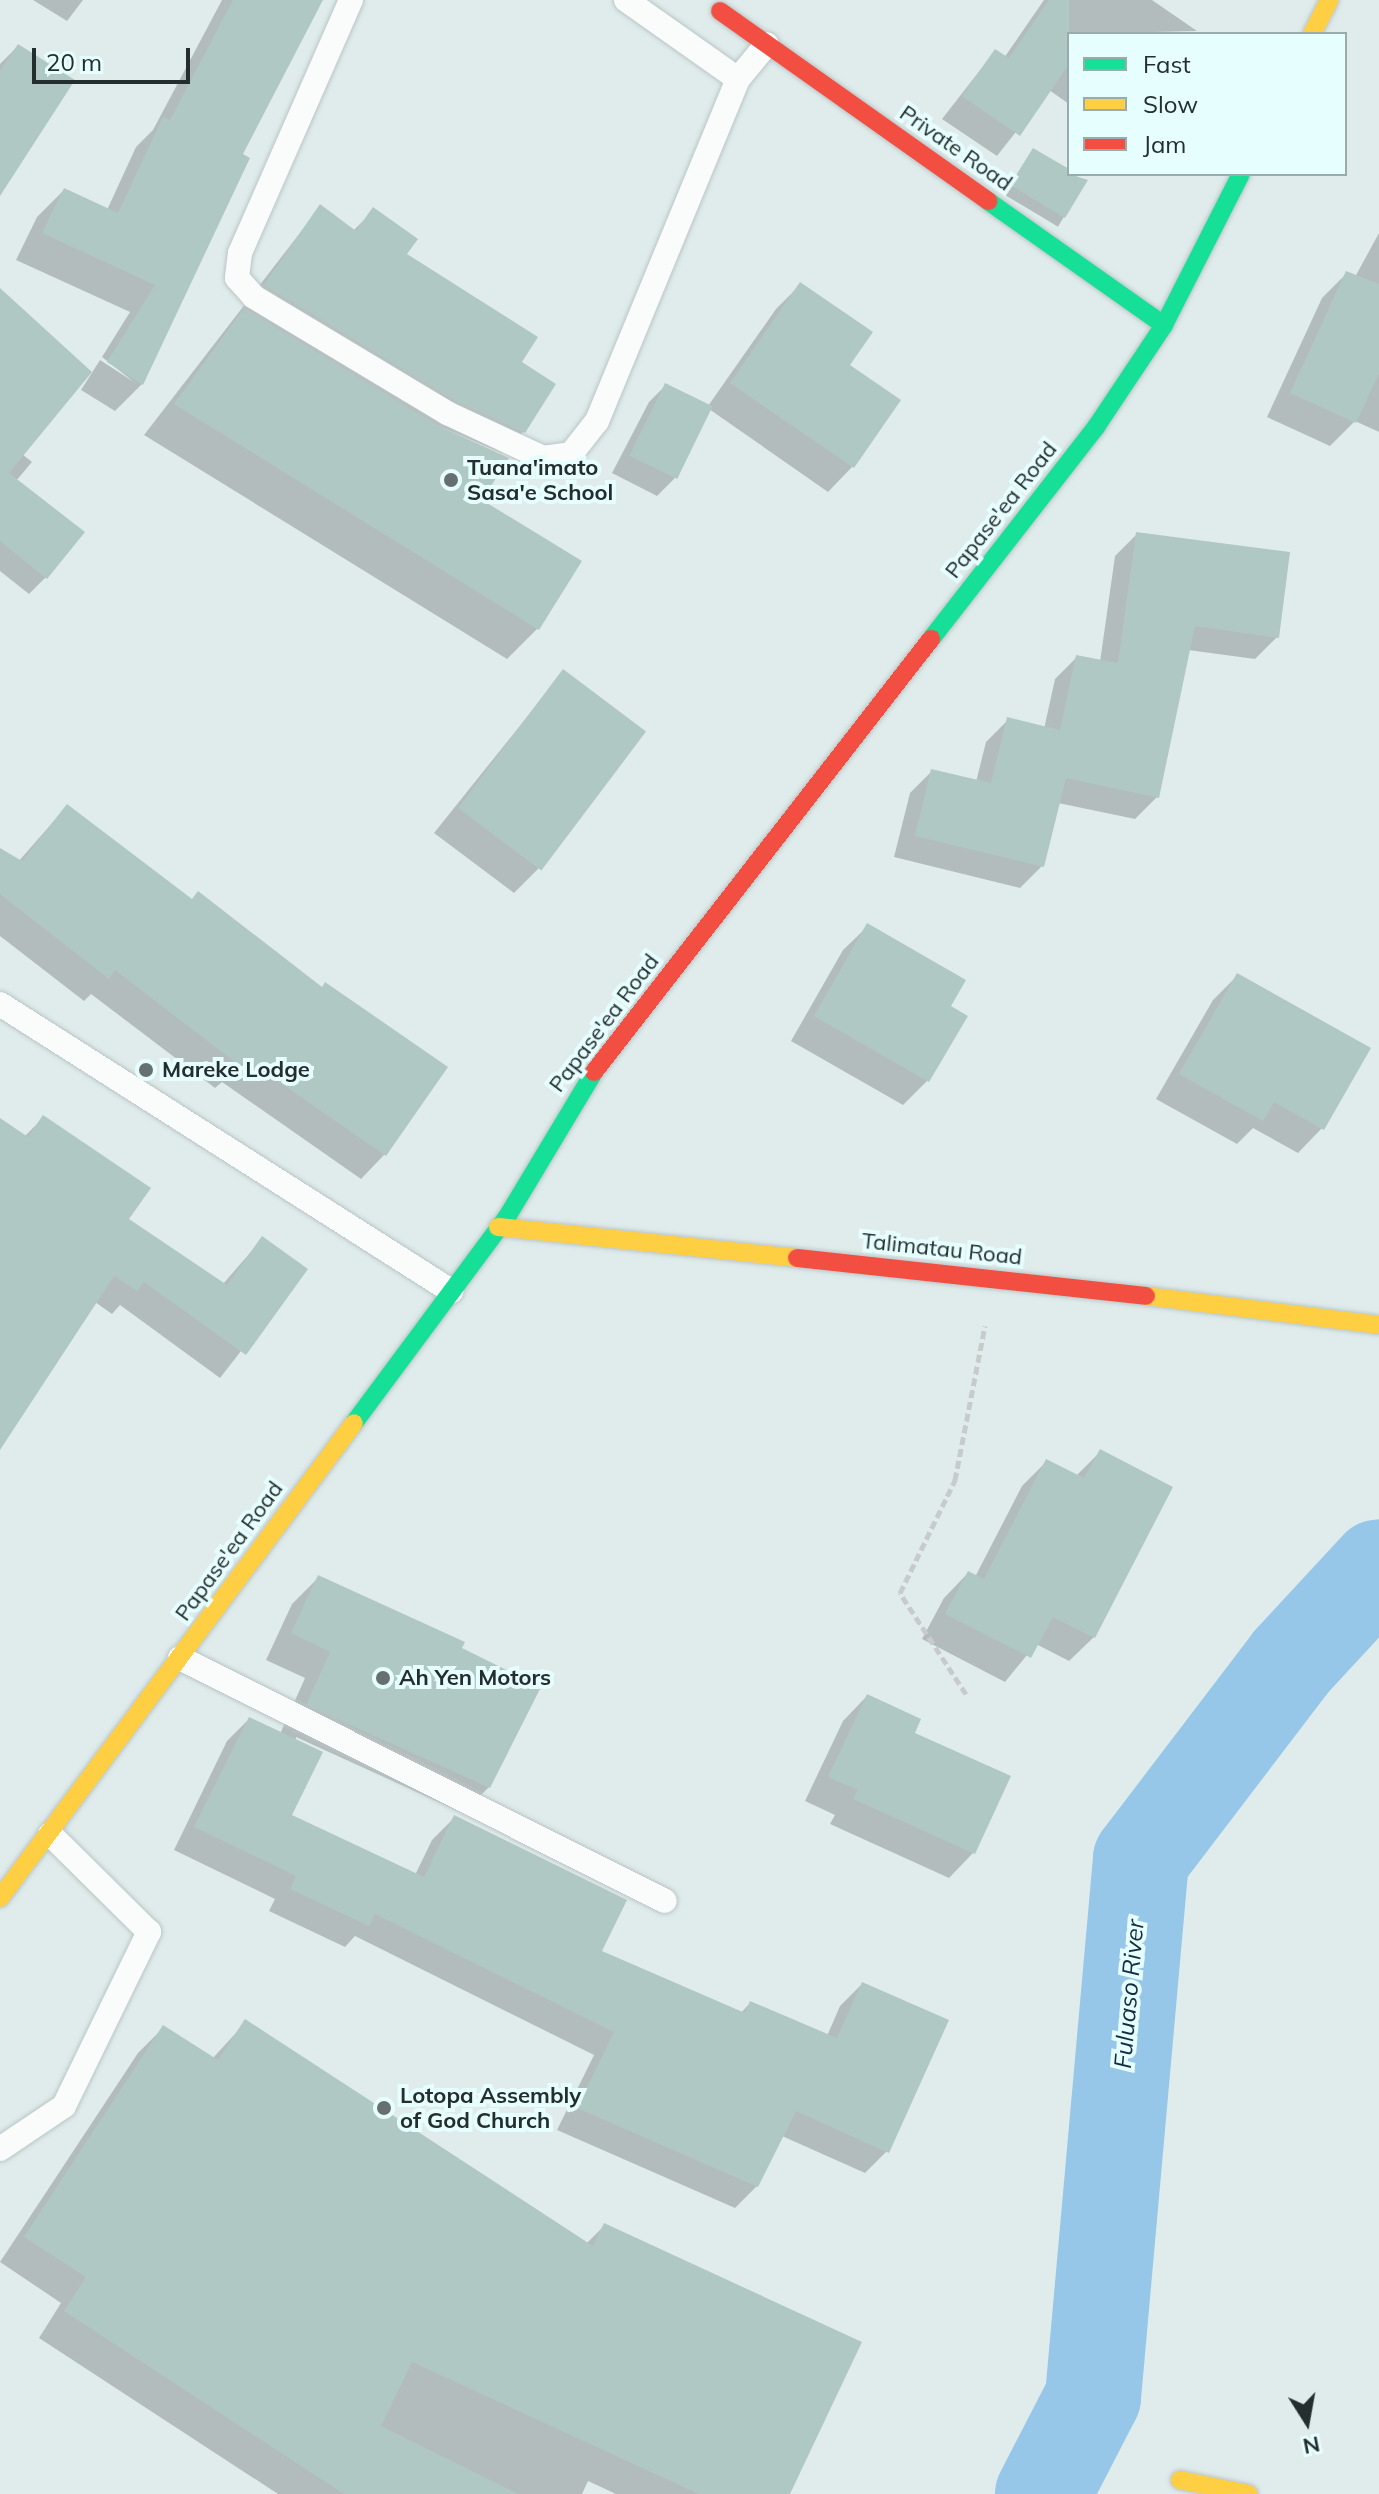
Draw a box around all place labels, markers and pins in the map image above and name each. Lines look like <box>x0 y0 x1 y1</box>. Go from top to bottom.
place label: Tuana'imato Sasa'e School <box>467 454 613 506</box>
marker: Tuana'imato Sasa'e School <box>442 471 460 489</box>
place label: Mareke Lodge <box>162 1057 310 1083</box>
marker: Mareke Lodge <box>137 1061 155 1079</box>
place label: Ah Yen Motors <box>399 1665 551 1691</box>
marker: Ah Yen Motors <box>374 1669 392 1687</box>
place label: Lotopa Assembly of God Church <box>400 2082 581 2134</box>
marker: Lotopa Assembly of God Church <box>375 2099 393 2117</box>

